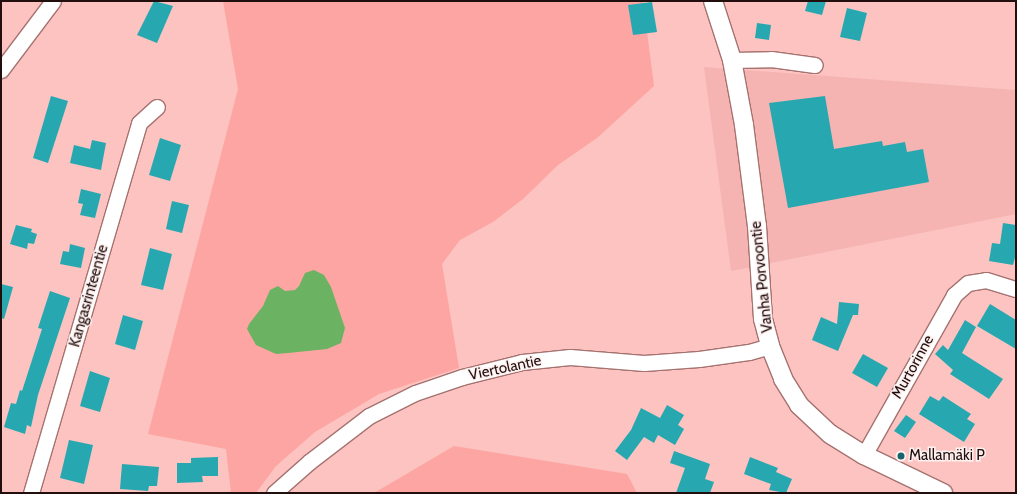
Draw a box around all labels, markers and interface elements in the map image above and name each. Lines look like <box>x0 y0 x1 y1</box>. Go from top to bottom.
street label: Vanha Porvoontie <box>747 220 777 334</box>
street label: Kangasrinteentie <box>66 243 112 349</box>
street label: Murtorinne <box>888 332 938 402</box>
street label: Viertolantie <box>467 352 543 384</box>
place label: Mallamäki P <box>909 447 985 465</box>
marker: Mallamäki P <box>896 451 906 461</box>

